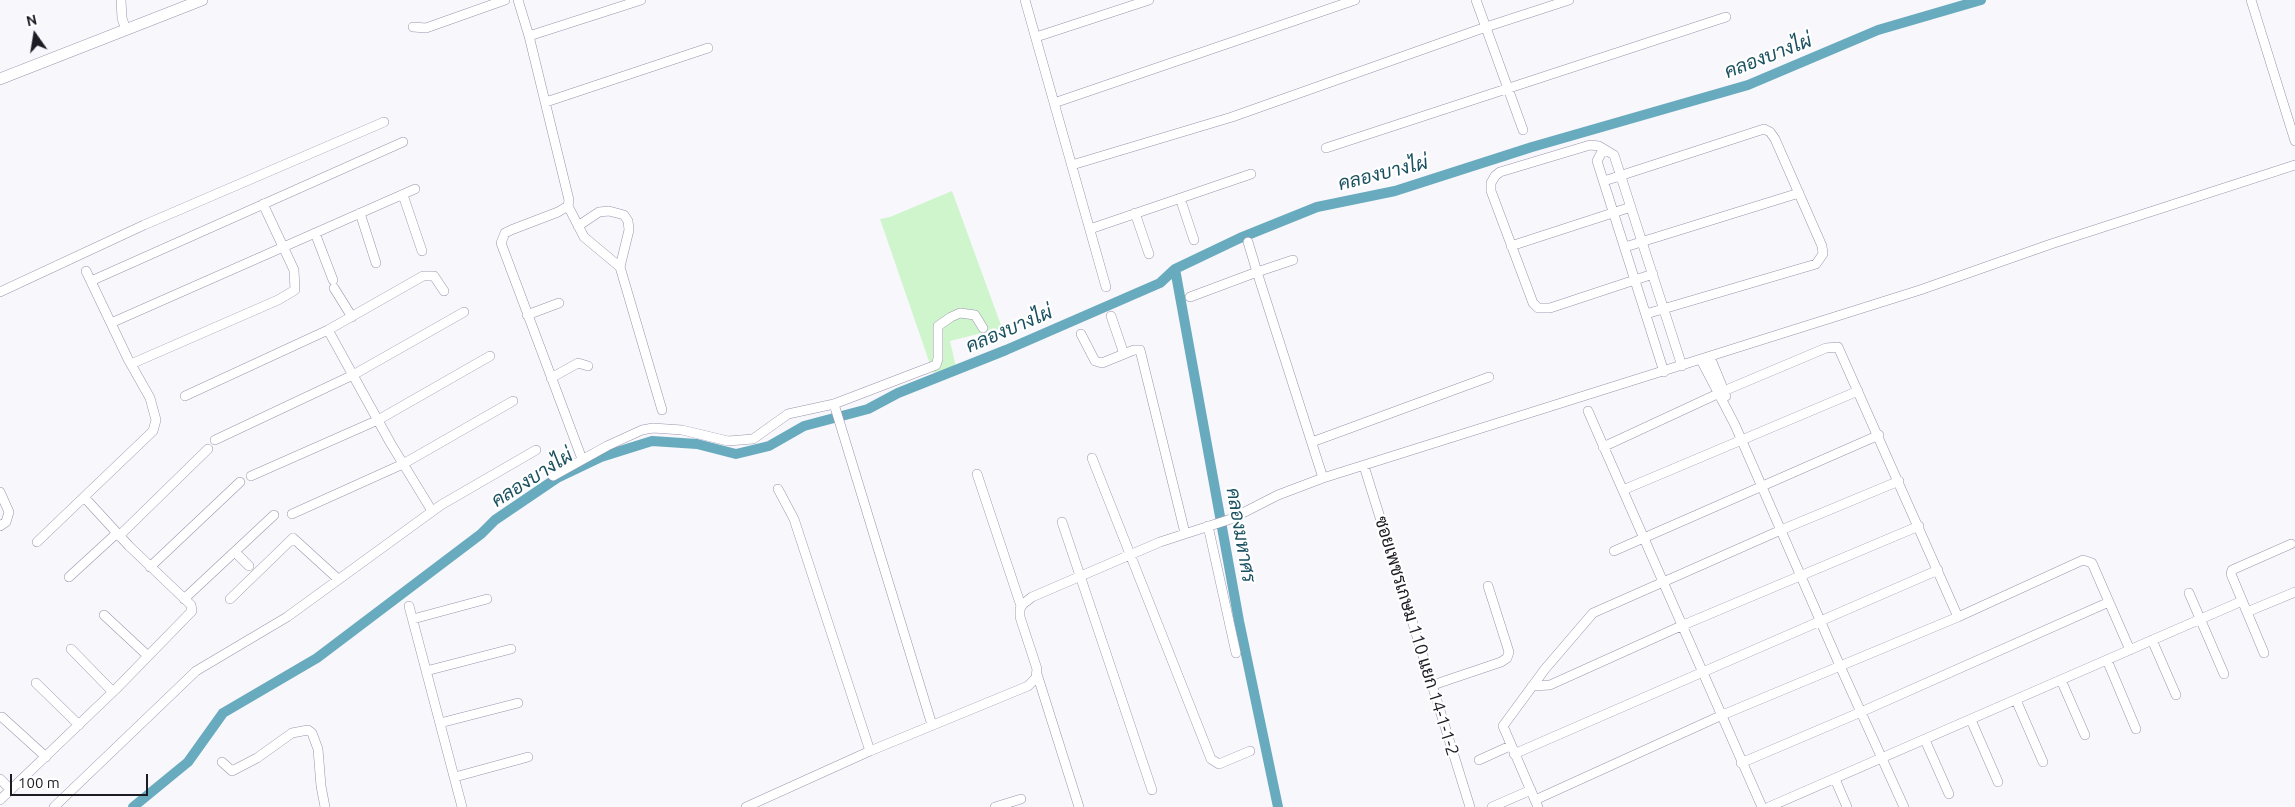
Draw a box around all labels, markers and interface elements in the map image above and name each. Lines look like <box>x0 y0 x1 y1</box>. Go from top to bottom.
north arrow <box>10 10 60 60</box>
text: N <box>25 11 39 29</box>
water label: คลองบางไผ่ <box>1721 29 1815 83</box>
water label: คลองบางไผ่ <box>1336 151 1430 195</box>
water label: คลองบางไผ่ <box>962 301 1056 357</box>
water label: คลองบางไผ่ <box>487 444 577 512</box>
water label: คลองมหาศร <box>1221 486 1261 584</box>
street label: ซอยเพชรเกษม 110 แยก 14-1-1-2 <box>1370 514 1464 758</box>
scale bar <box>12 764 150 796</box>
text: 100 m <box>18 774 60 791</box>

